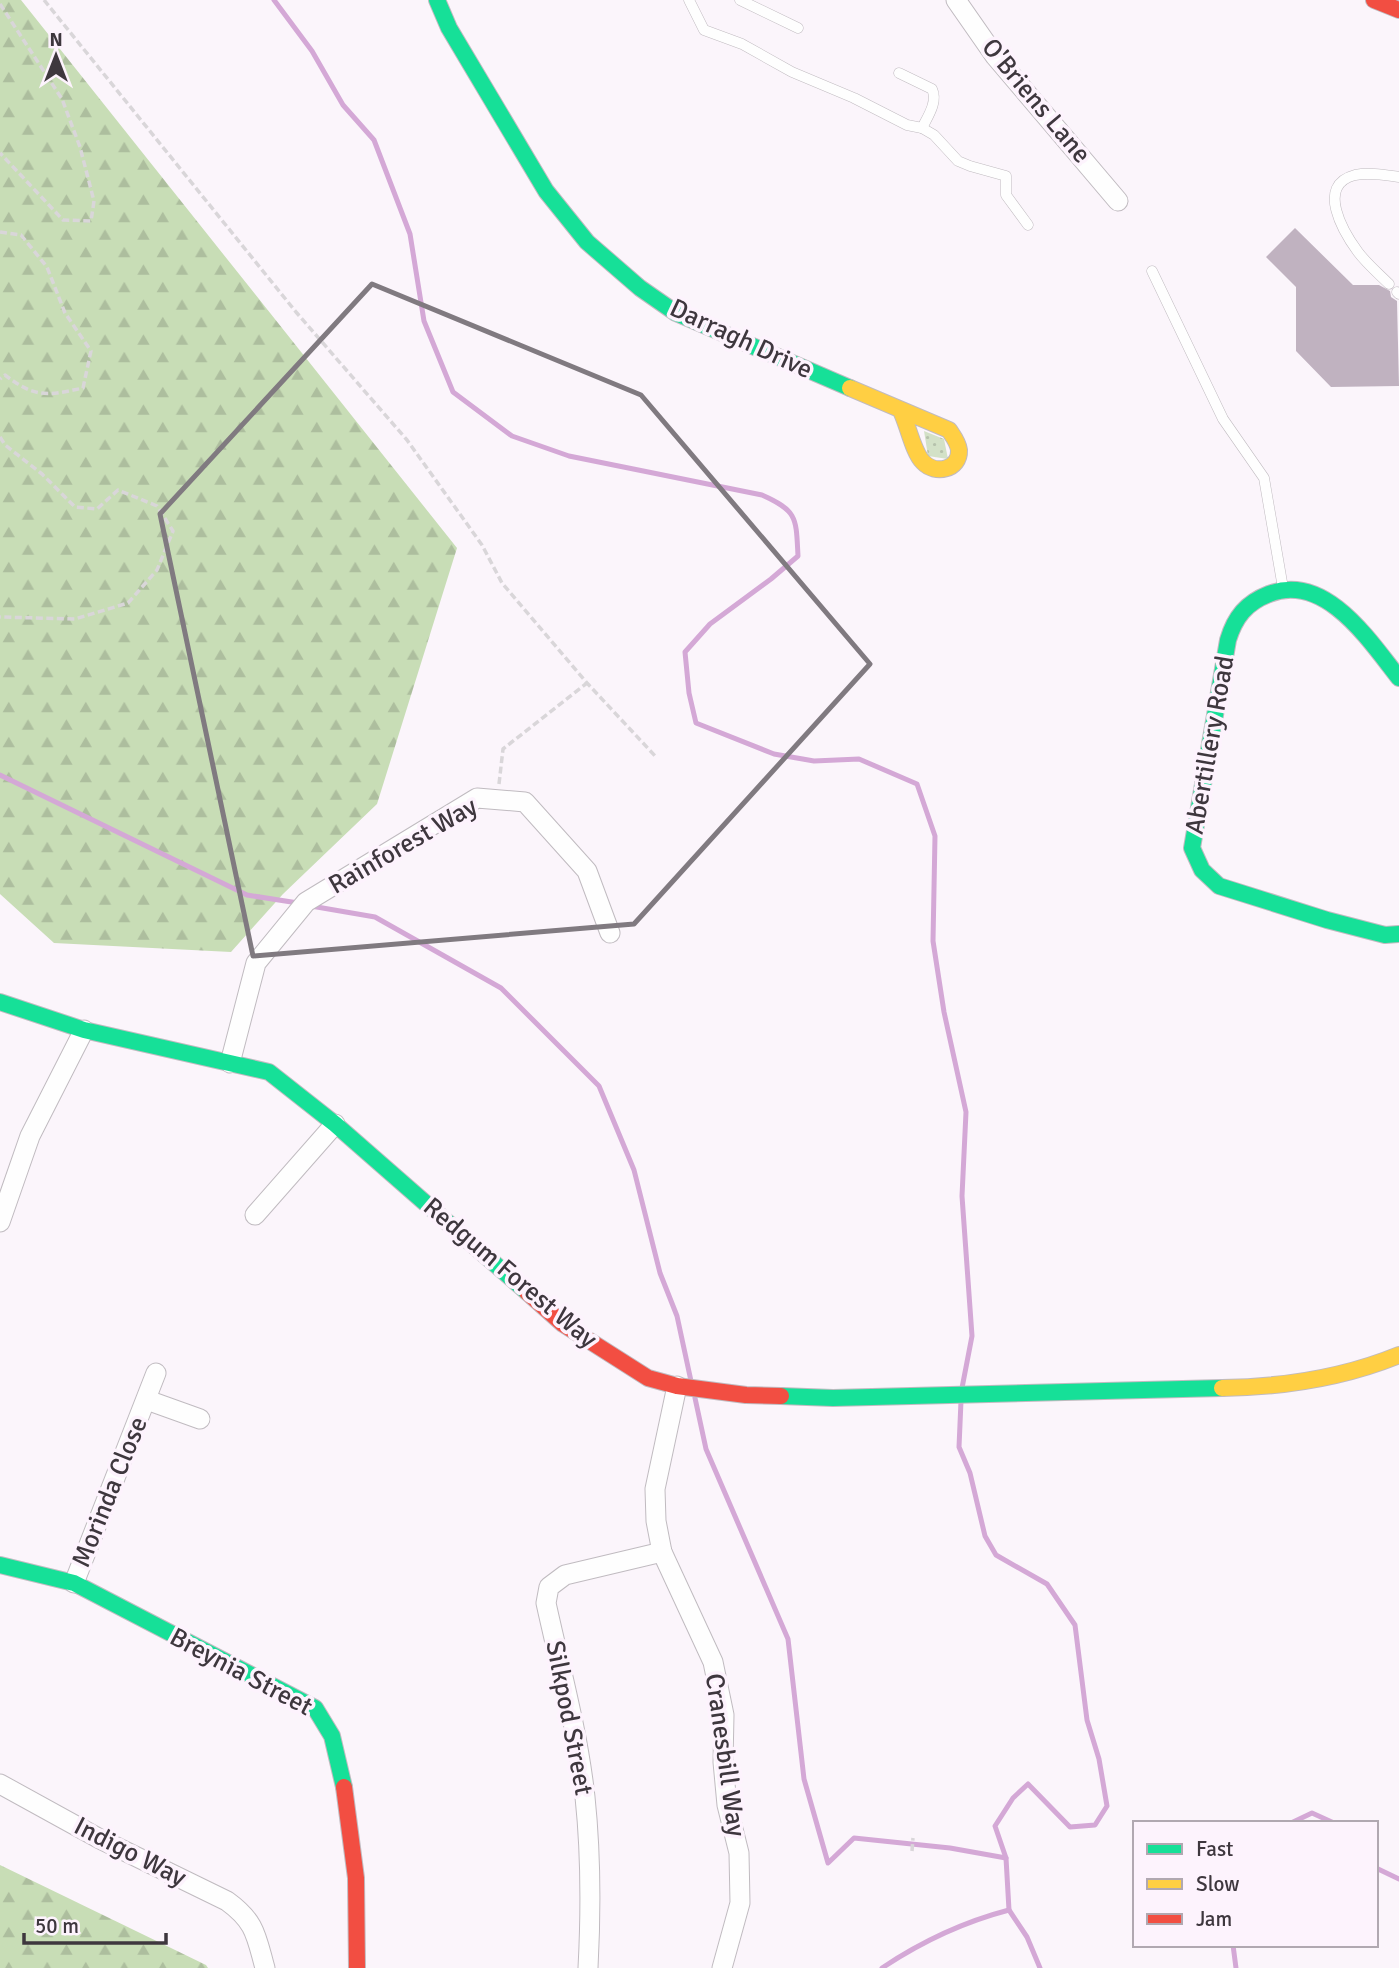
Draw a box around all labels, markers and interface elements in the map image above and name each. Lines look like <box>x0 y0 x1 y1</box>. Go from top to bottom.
north arrow <box>21 21 91 91</box>
text: N <box>49 28 63 52</box>
street label: O'Briens Lane <box>975 32 1097 170</box>
street label: Darragh Drive <box>665 292 817 386</box>
street label: Abertillery Road <box>1179 653 1241 837</box>
street label: Rainforest Way <box>323 791 483 901</box>
street label: Redgum Forest Way <box>417 1191 603 1355</box>
street label: Morinda Close <box>65 1412 155 1572</box>
street label: Breynia Street <box>164 1621 318 1723</box>
street label: Silkpod Street <box>538 1638 600 1798</box>
street label: Cranesbill Way <box>698 1671 752 1839</box>
street label: Indigo Way <box>69 1810 191 1894</box>
legend <box>1133 1821 1378 1947</box>
text: Fast <box>1196 1836 1233 1862</box>
text: Slow <box>1196 1871 1240 1897</box>
scale bar <box>24 1902 166 1946</box>
text: Jam <box>1196 1906 1232 1932</box>
text: 50 m <box>35 1913 79 1939</box>

